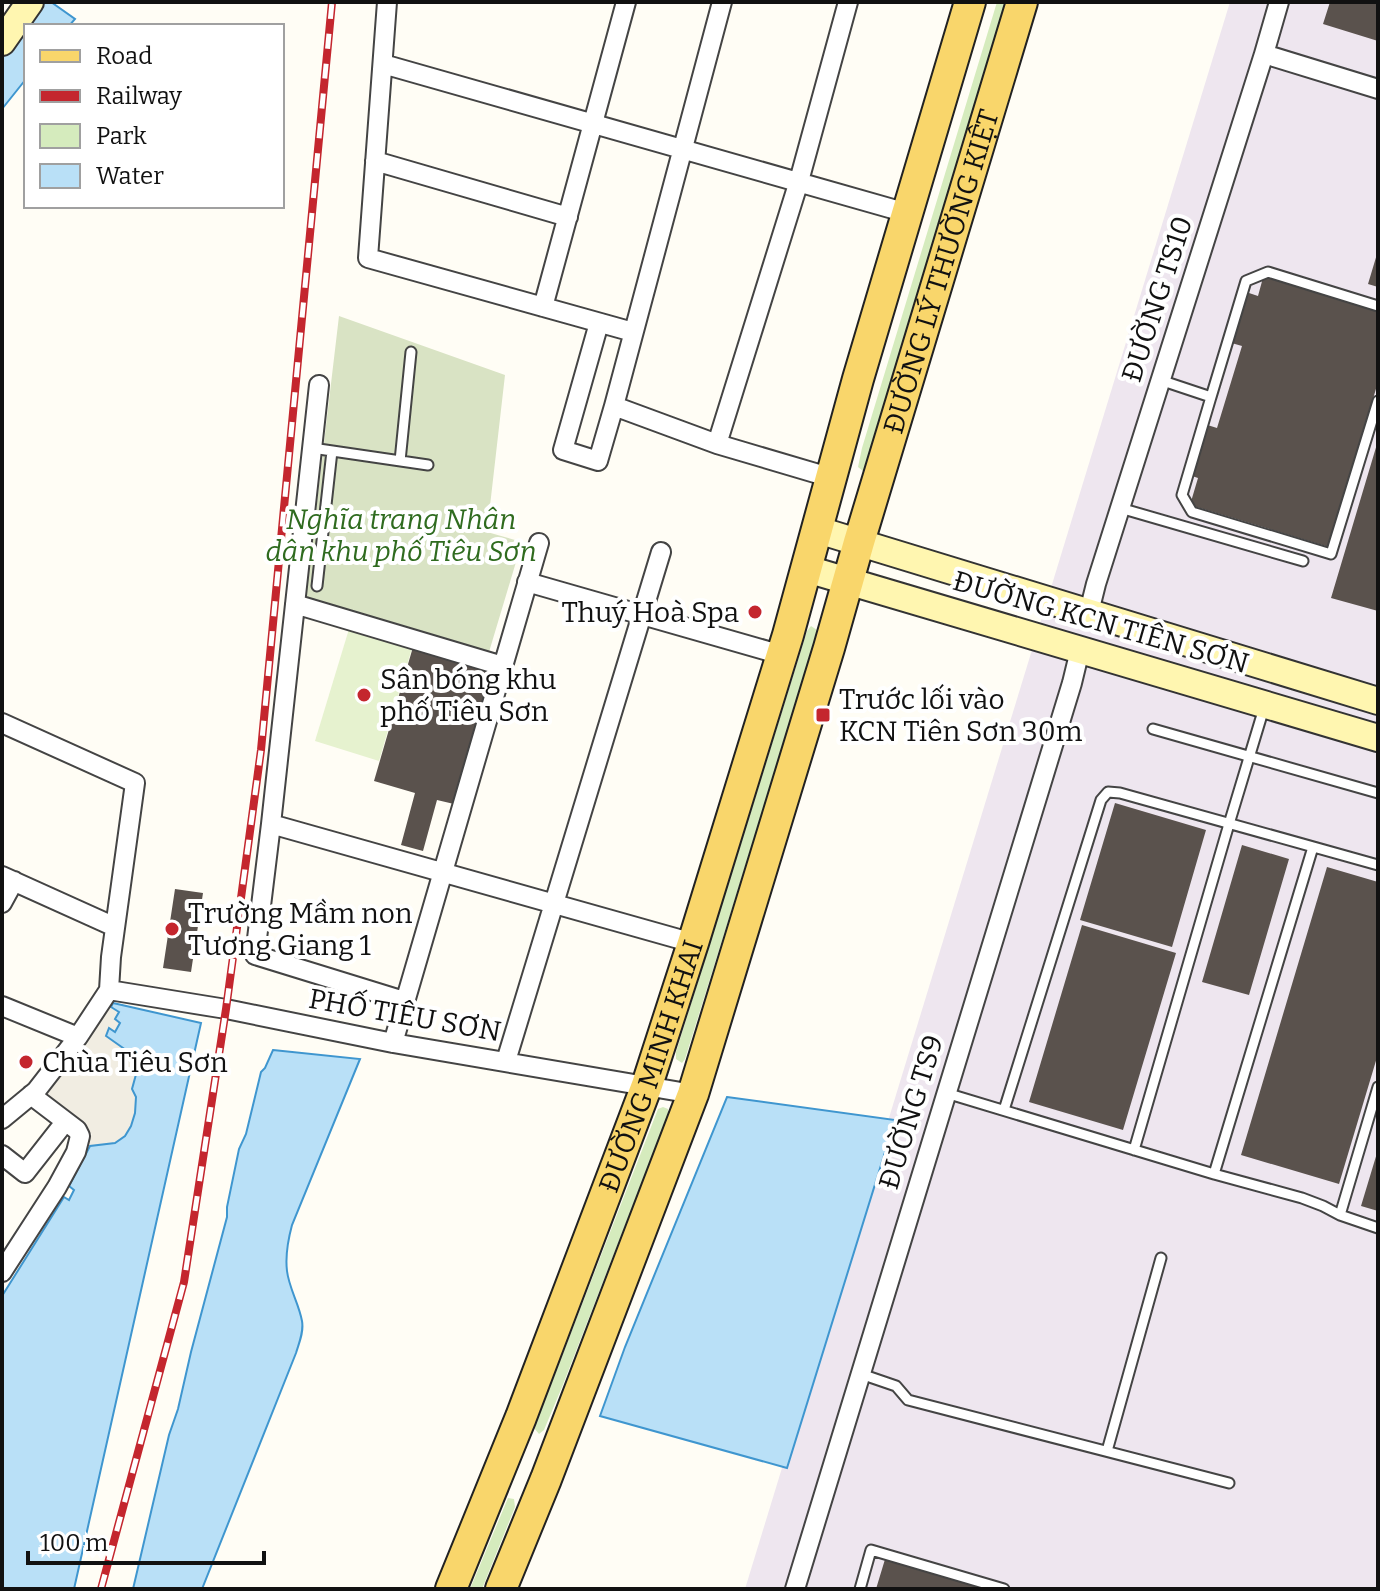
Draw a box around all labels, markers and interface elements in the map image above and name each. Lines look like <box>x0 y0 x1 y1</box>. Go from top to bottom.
legend <box>24 24 284 208</box>
text: Road <box>96 42 152 70</box>
text: Railway <box>96 82 182 110</box>
street label: ĐƯỜNG LÝ THƯỜNG KIỆT <box>876 105 1005 437</box>
text: Park <box>96 122 147 150</box>
text: Water <box>96 162 164 190</box>
street label: ĐƯỜNG TS10 <box>1115 212 1199 386</box>
park label: Nghĩa trang Nhân dân khu phố Tiêu Sơn <box>265 503 537 568</box>
street label: ĐƯỜNG KCN TIÊN SƠN <box>949 564 1253 680</box>
place label: Thuý Hoà Spa <box>561 596 739 629</box>
marker: Thuý Hoà Spa <box>746 603 764 621</box>
place label: Sân bóng khu phố Tiêu Sơn <box>380 663 556 728</box>
place label: Trước lối vào KCN Tiên Sơn 30m <box>839 683 1083 748</box>
marker: Sân bóng khu phố Tiêu Sơn <box>355 686 373 704</box>
marker: Trước lối vào KCN Tiên Sơn 30m <box>814 706 832 724</box>
place label: Trường Mầm non Tương Giang 1 <box>188 897 413 962</box>
marker: Trường Mầm non Tương Giang 1 <box>163 920 181 938</box>
street label: ĐƯỜNG MINH KHAI <box>591 936 709 1197</box>
street label: PHỐ TIÊU SƠN <box>306 979 504 1048</box>
street label: ĐƯỜNG TS9 <box>872 1031 950 1193</box>
place label: Chùa Tiêu Sơn <box>42 1046 228 1079</box>
marker: Chùa Tiêu Sơn <box>17 1053 35 1071</box>
scale bar <box>28 1515 264 1565</box>
text: 100 m <box>40 1529 108 1557</box>

